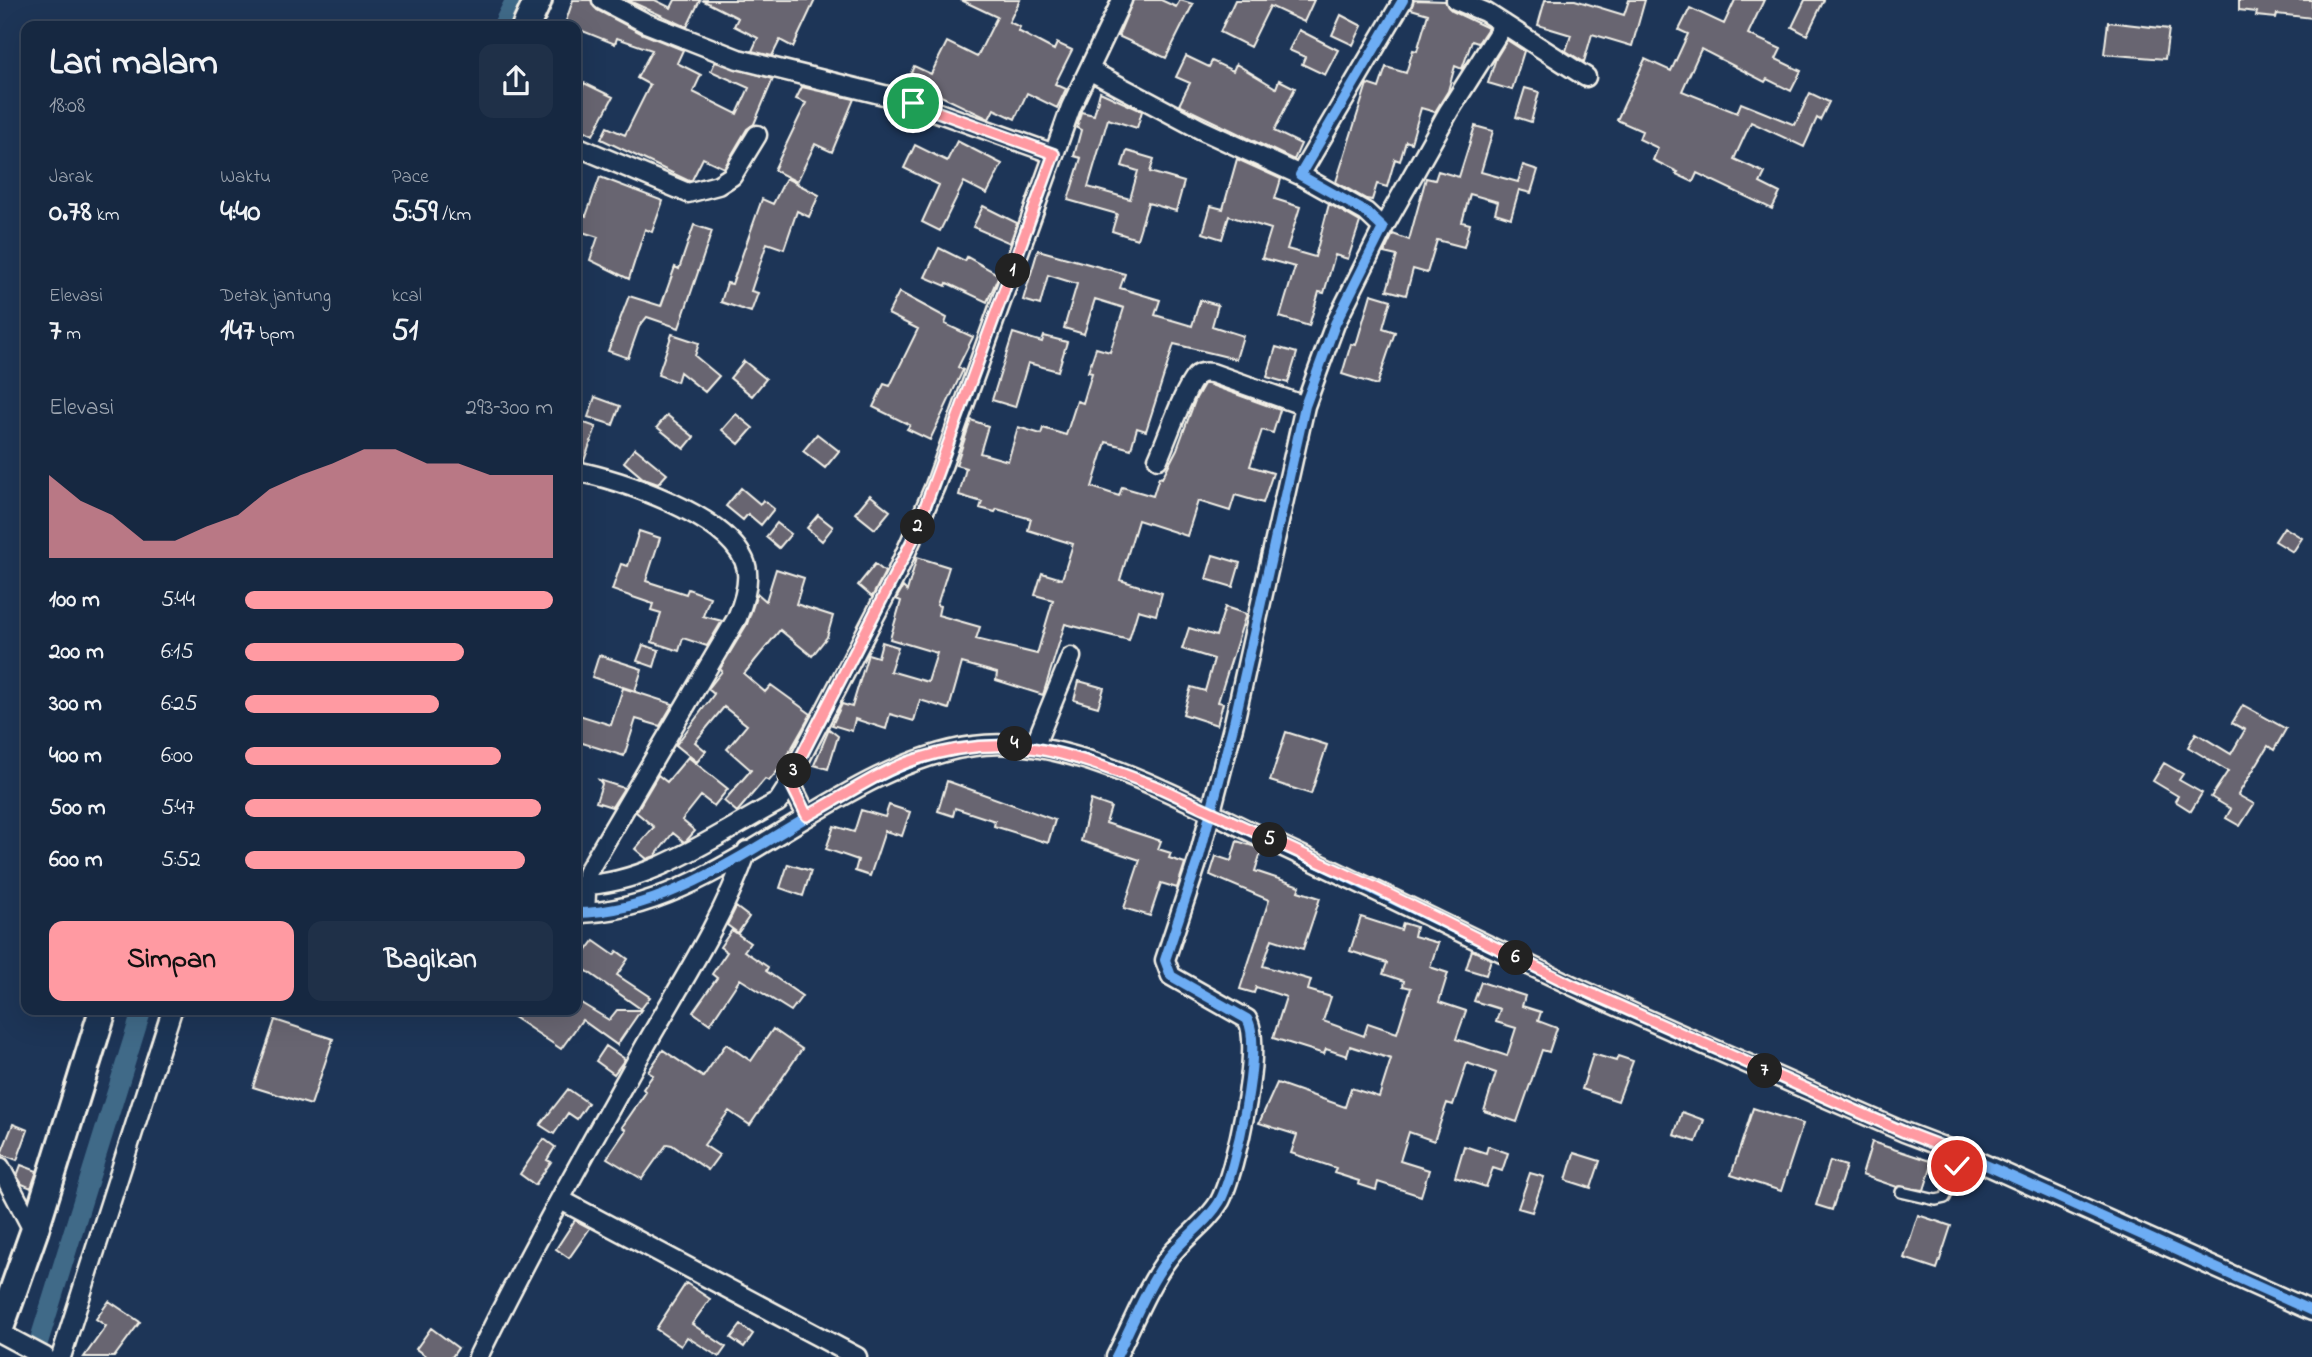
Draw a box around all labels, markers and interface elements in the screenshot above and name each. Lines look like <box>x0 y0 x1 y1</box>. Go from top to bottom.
text: Lari malam <box>49 36 218 92</box>
button: share <box>479 44 553 118</box>
pin <box>883 73 943 133</box>
icon: arrive <box>894 84 932 122</box>
text: 18:08 <box>49 90 85 123</box>
text: Jarak <box>49 164 93 191</box>
text: Waktu <box>220 164 271 191</box>
text: Pace <box>392 164 429 191</box>
text: 0.78 <box>49 191 92 235</box>
text: 4:40 <box>220 191 261 235</box>
text: 5:59 <box>392 191 438 235</box>
text: km <box>92 202 120 229</box>
text: /km <box>438 202 471 229</box>
pin: 1 <box>996 254 1030 288</box>
text: 1 <box>1009 257 1016 284</box>
text: Elevasi <box>49 283 103 310</box>
text: Detak jantung <box>220 283 331 310</box>
text: kcal <box>392 283 422 310</box>
text: 7 <box>49 310 61 354</box>
text: 147 <box>220 310 255 354</box>
text: 51 <box>392 310 418 354</box>
text: m <box>61 321 81 348</box>
text: bpm <box>255 321 294 348</box>
text: Elevasi <box>49 392 114 425</box>
text: 293–300 m <box>466 392 553 425</box>
pin: 2 <box>900 510 936 544</box>
text: 2 <box>913 513 922 540</box>
text: 100 m <box>49 584 100 617</box>
text: 5:44 <box>161 584 195 617</box>
text: 200 m <box>49 636 104 669</box>
text: 6:15 <box>161 636 194 669</box>
text: 300 m <box>49 688 102 721</box>
text: 6:25 <box>161 688 198 721</box>
pin: 4 <box>998 726 1032 762</box>
text: 4 <box>1011 730 1018 757</box>
text: 400 m <box>49 740 102 773</box>
text: 6:00 <box>161 740 193 773</box>
pin: 3 <box>776 754 812 788</box>
text: 3 <box>790 757 797 784</box>
text: 500 m <box>49 792 106 825</box>
text: 5:47 <box>161 792 195 825</box>
pin: 5 <box>1252 822 1288 858</box>
text: 5 <box>1264 826 1275 853</box>
text: 600 m <box>49 844 103 877</box>
text: 5:52 <box>161 844 201 877</box>
button: Simpan <box>49 921 294 1001</box>
button: Bagikan <box>308 921 553 1001</box>
pin: 6 <box>1498 940 1534 976</box>
text: 6 <box>1511 944 1520 971</box>
pin: 7 <box>1748 1054 1782 1088</box>
text: 7 <box>1761 1057 1768 1084</box>
pin <box>1927 1136 1987 1196</box>
icon: check <box>1938 1147 1976 1185</box>

